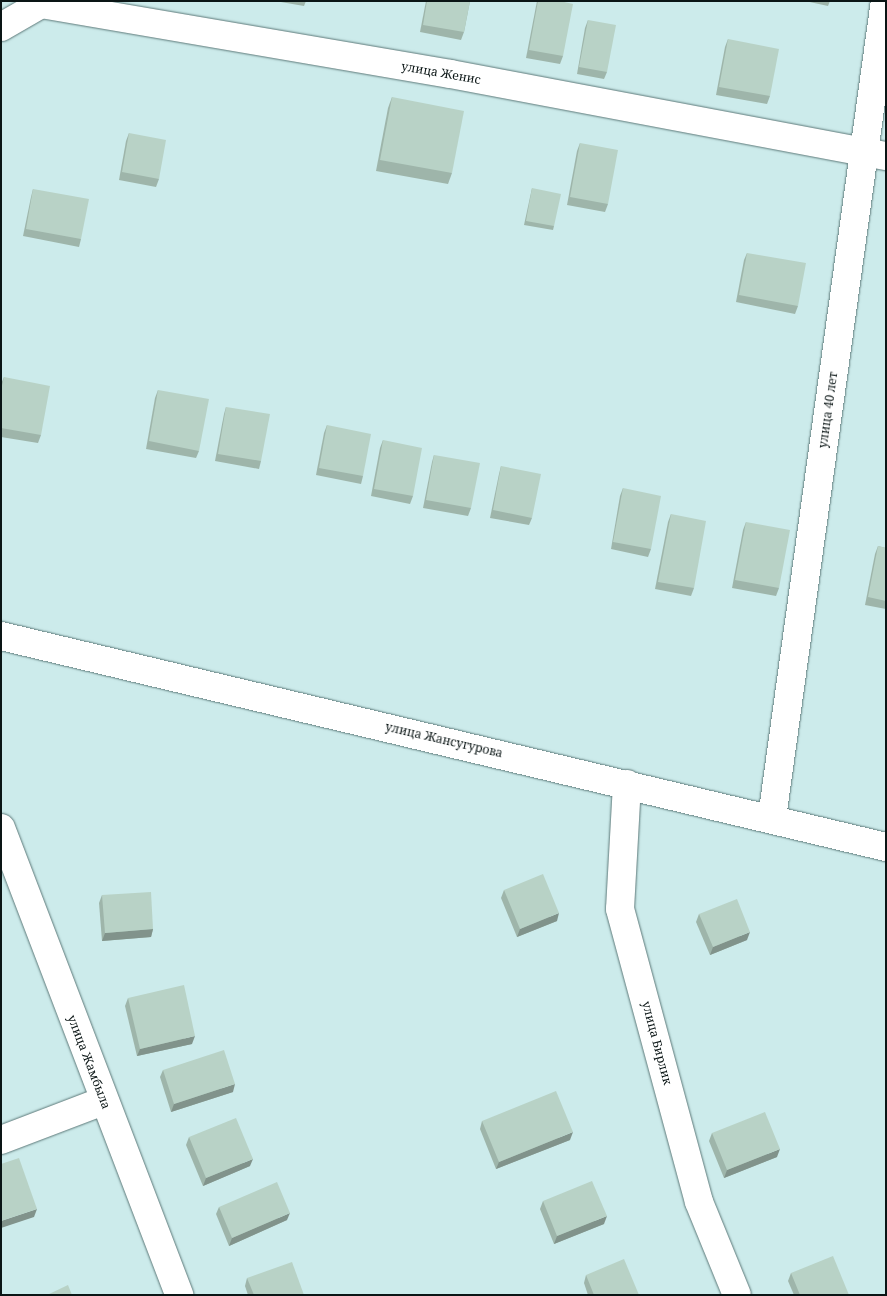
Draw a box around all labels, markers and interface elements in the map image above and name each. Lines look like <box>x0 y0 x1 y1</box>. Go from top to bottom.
street label: улица Женис <box>400 59 482 87</box>
street label: улица 40 лет <box>816 371 840 449</box>
street label: улица Жансугурова <box>384 719 504 761</box>
street label: улица Бирлик <box>639 1000 675 1086</box>
street label: улица Жамбыла <box>64 1013 114 1111</box>

